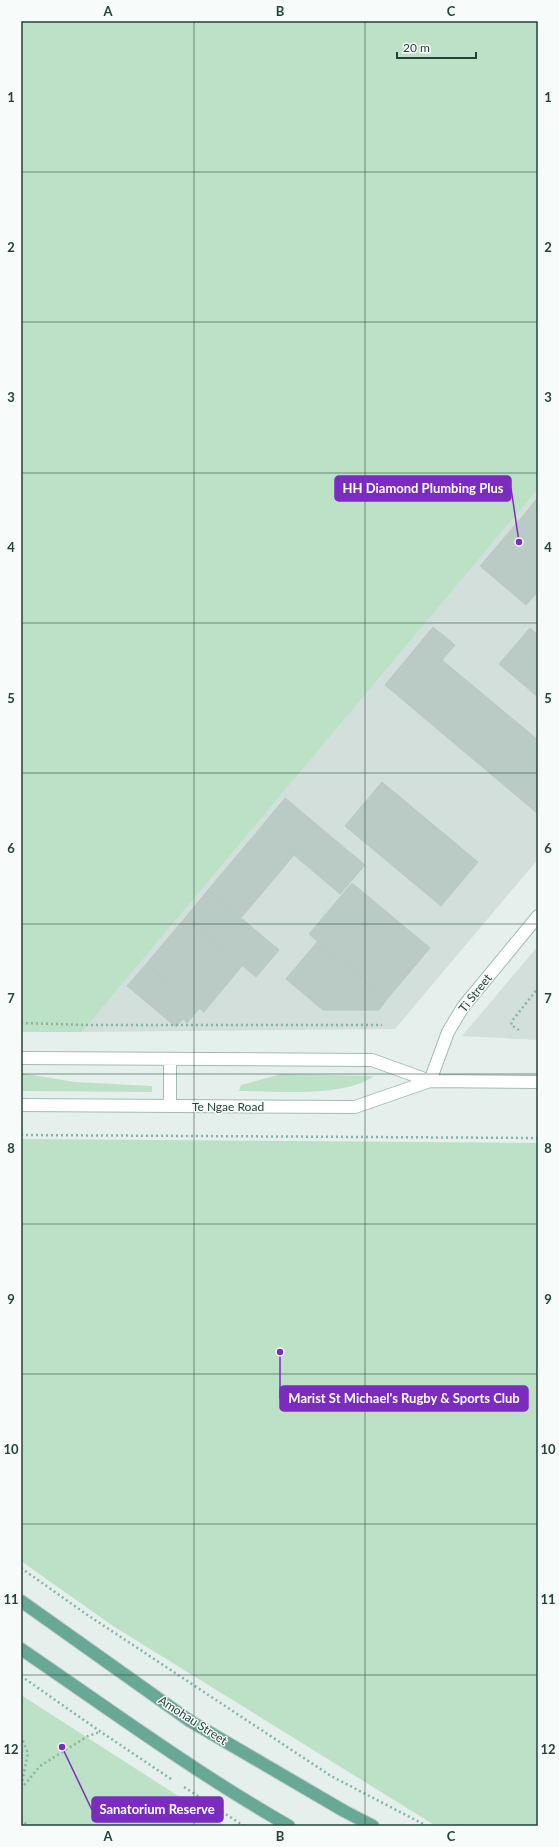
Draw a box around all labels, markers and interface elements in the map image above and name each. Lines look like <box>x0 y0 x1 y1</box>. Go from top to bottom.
text: A <box>102 3 113 19</box>
text: B <box>276 3 285 19</box>
text: C <box>447 3 456 19</box>
scale bar <box>397 34 476 60</box>
text: 20 m <box>403 40 430 55</box>
text: 1 <box>7 89 15 105</box>
text: 1 <box>544 89 552 105</box>
text: 2 <box>7 239 15 255</box>
text: 2 <box>544 239 552 255</box>
text: 3 <box>7 389 15 405</box>
text: 3 <box>544 389 552 405</box>
callout: HH Diamond Plumbing Plus <box>335 476 511 501</box>
text: HH Diamond Plumbing Plus <box>343 480 504 496</box>
text: 4 <box>7 539 15 555</box>
text: 4 <box>544 539 552 555</box>
text: 5 <box>7 690 15 706</box>
text: 5 <box>544 690 552 706</box>
text: 6 <box>7 840 15 856</box>
text: 6 <box>544 840 552 856</box>
street label: Ti Street <box>455 970 495 1015</box>
text: 7 <box>7 990 15 1006</box>
text: 7 <box>544 990 552 1006</box>
street label: Te Ngae Road <box>192 1099 264 1114</box>
text: 8 <box>7 1140 15 1156</box>
text: 8 <box>544 1140 552 1156</box>
text: 9 <box>7 1291 15 1307</box>
text: 9 <box>544 1291 552 1307</box>
callout: Marist St Michael's Rugby & Sports Club <box>280 1386 528 1411</box>
text: Marist St Michael's Rugby & Sports Club <box>288 1390 520 1406</box>
text: 10 <box>3 1441 19 1457</box>
text: 10 <box>540 1441 556 1457</box>
text: 11 <box>3 1591 19 1607</box>
text: 11 <box>540 1591 556 1607</box>
street label: Amohau Street <box>156 1692 231 1748</box>
text: 12 <box>3 1741 19 1757</box>
text: 12 <box>540 1741 556 1757</box>
callout: Sanatorium Reserve <box>92 1797 223 1822</box>
text: Sanatorium Reserve <box>99 1801 215 1817</box>
text: A <box>102 1828 113 1844</box>
text: B <box>276 1828 285 1844</box>
text: C <box>447 1828 456 1844</box>

